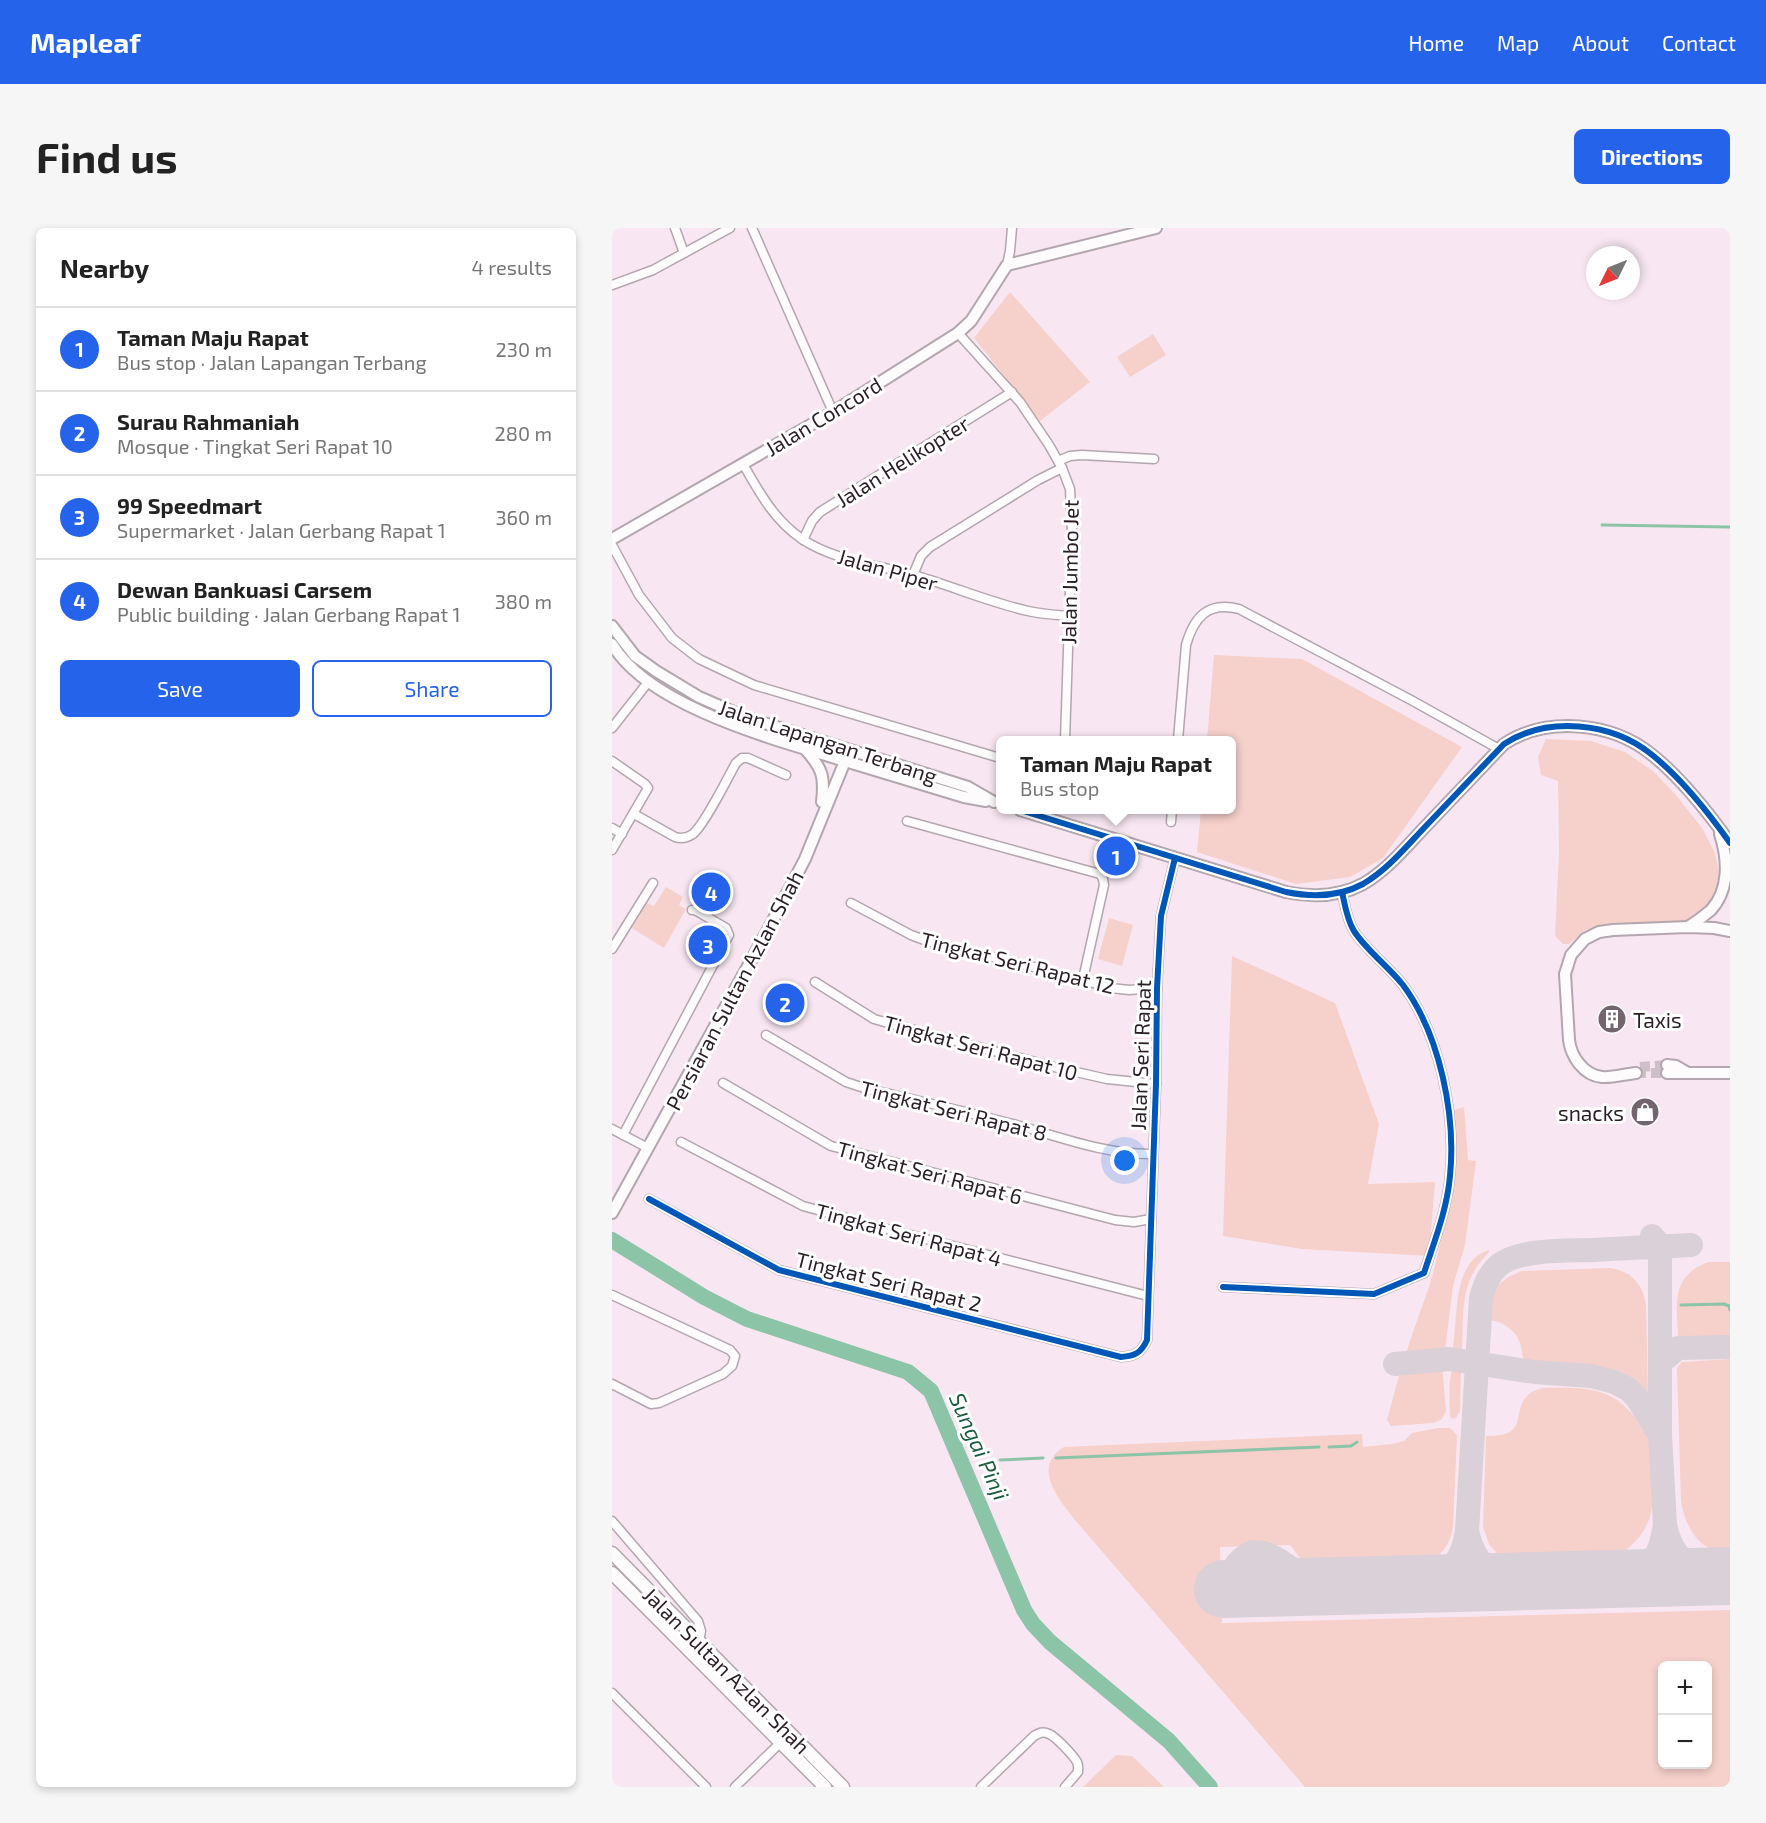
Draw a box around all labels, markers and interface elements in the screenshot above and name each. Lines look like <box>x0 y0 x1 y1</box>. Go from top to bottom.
text: Mapleaf <box>30 25 141 59</box>
text: Home <box>1408 30 1464 55</box>
text: Map <box>1497 30 1539 55</box>
text: About <box>1572 30 1629 55</box>
text: Contact <box>1662 30 1736 55</box>
button: Directions <box>1574 129 1730 184</box>
text: Find us <box>36 131 178 181</box>
north arrow <box>1586 246 1640 300</box>
text: Nearby <box>60 252 149 283</box>
text: 4 results <box>472 255 552 279</box>
text: Taman Maju Rapat <box>117 324 309 350</box>
text: 1 <box>75 337 84 361</box>
text: 230 m <box>496 337 552 361</box>
text: Bus stop · Jalan Lapangan Terbang <box>117 350 427 374</box>
street label: Jalan Concord <box>760 371 886 461</box>
text: Surau Rahmaniah <box>117 408 300 434</box>
street label: Jalan Helikopter <box>831 410 974 512</box>
text: 2 <box>74 421 85 445</box>
text: 280 m <box>495 421 552 445</box>
text: Mosque · Tingkat Seri Rapat 10 <box>117 434 393 458</box>
text: 99 Speedmart <box>117 492 262 518</box>
street label: Jalan Jumbo Jet <box>1055 499 1083 645</box>
text: 3 <box>74 505 85 529</box>
text: 360 m <box>495 505 552 529</box>
text: Supermarket · Jalan Gerbang Rapat 1 <box>117 518 446 542</box>
street label: Jalan Piper <box>835 543 941 595</box>
text: Dewan Bankuasi Carsem <box>117 576 372 602</box>
text: 4 <box>73 589 86 613</box>
text: 380 m <box>495 589 552 613</box>
text: Public building · Jalan Gerbang Rapat 1 <box>117 602 461 626</box>
button: Save <box>60 660 300 717</box>
button: Share <box>312 660 552 717</box>
street label: Jalan Lapangan Terbang <box>716 694 941 788</box>
popup <box>996 736 1236 814</box>
text: Taman Maju Rapat <box>1020 750 1212 776</box>
text: Bus stop <box>1020 776 1099 800</box>
pin: 1 <box>1096 834 1136 878</box>
street label: Persiaran Sultan Azlan Shah <box>660 866 808 1114</box>
pin: 4 <box>692 870 730 914</box>
pin: 3 <box>688 922 728 968</box>
street label: Tingkat Seri Rapat 12 <box>919 926 1117 998</box>
street label: Jalan Seri Rapat <box>1125 979 1155 1131</box>
pin: 2 <box>766 980 804 1026</box>
building icon: Taxis <box>1596 1003 1628 1035</box>
place label: Taxis <box>1633 1007 1682 1032</box>
street label: Tingkat Seri Rapat 10 <box>881 1009 1081 1085</box>
street label: Tingkat Seri Rapat 8 <box>858 1075 1050 1145</box>
shop icon: snacks <box>1629 1096 1661 1128</box>
place label: snacks <box>1558 1100 1624 1125</box>
street label: Tingkat Seri Rapat 6 <box>835 1135 1025 1209</box>
your location <box>1110 1146 1139 1175</box>
street label: Tingkat Seri Rapat 4 <box>813 1197 1005 1271</box>
street label: Tingkat Seri Rapat 2 <box>794 1246 984 1316</box>
water label: Sungai Pinji <box>944 1388 1015 1504</box>
street label: Jalan Sultan Azlan Shah <box>639 1582 815 1758</box>
map controls <box>1658 1661 1712 1769</box>
button: + <box>1658 1661 1712 1715</box>
button: − <box>1658 1715 1712 1769</box>

